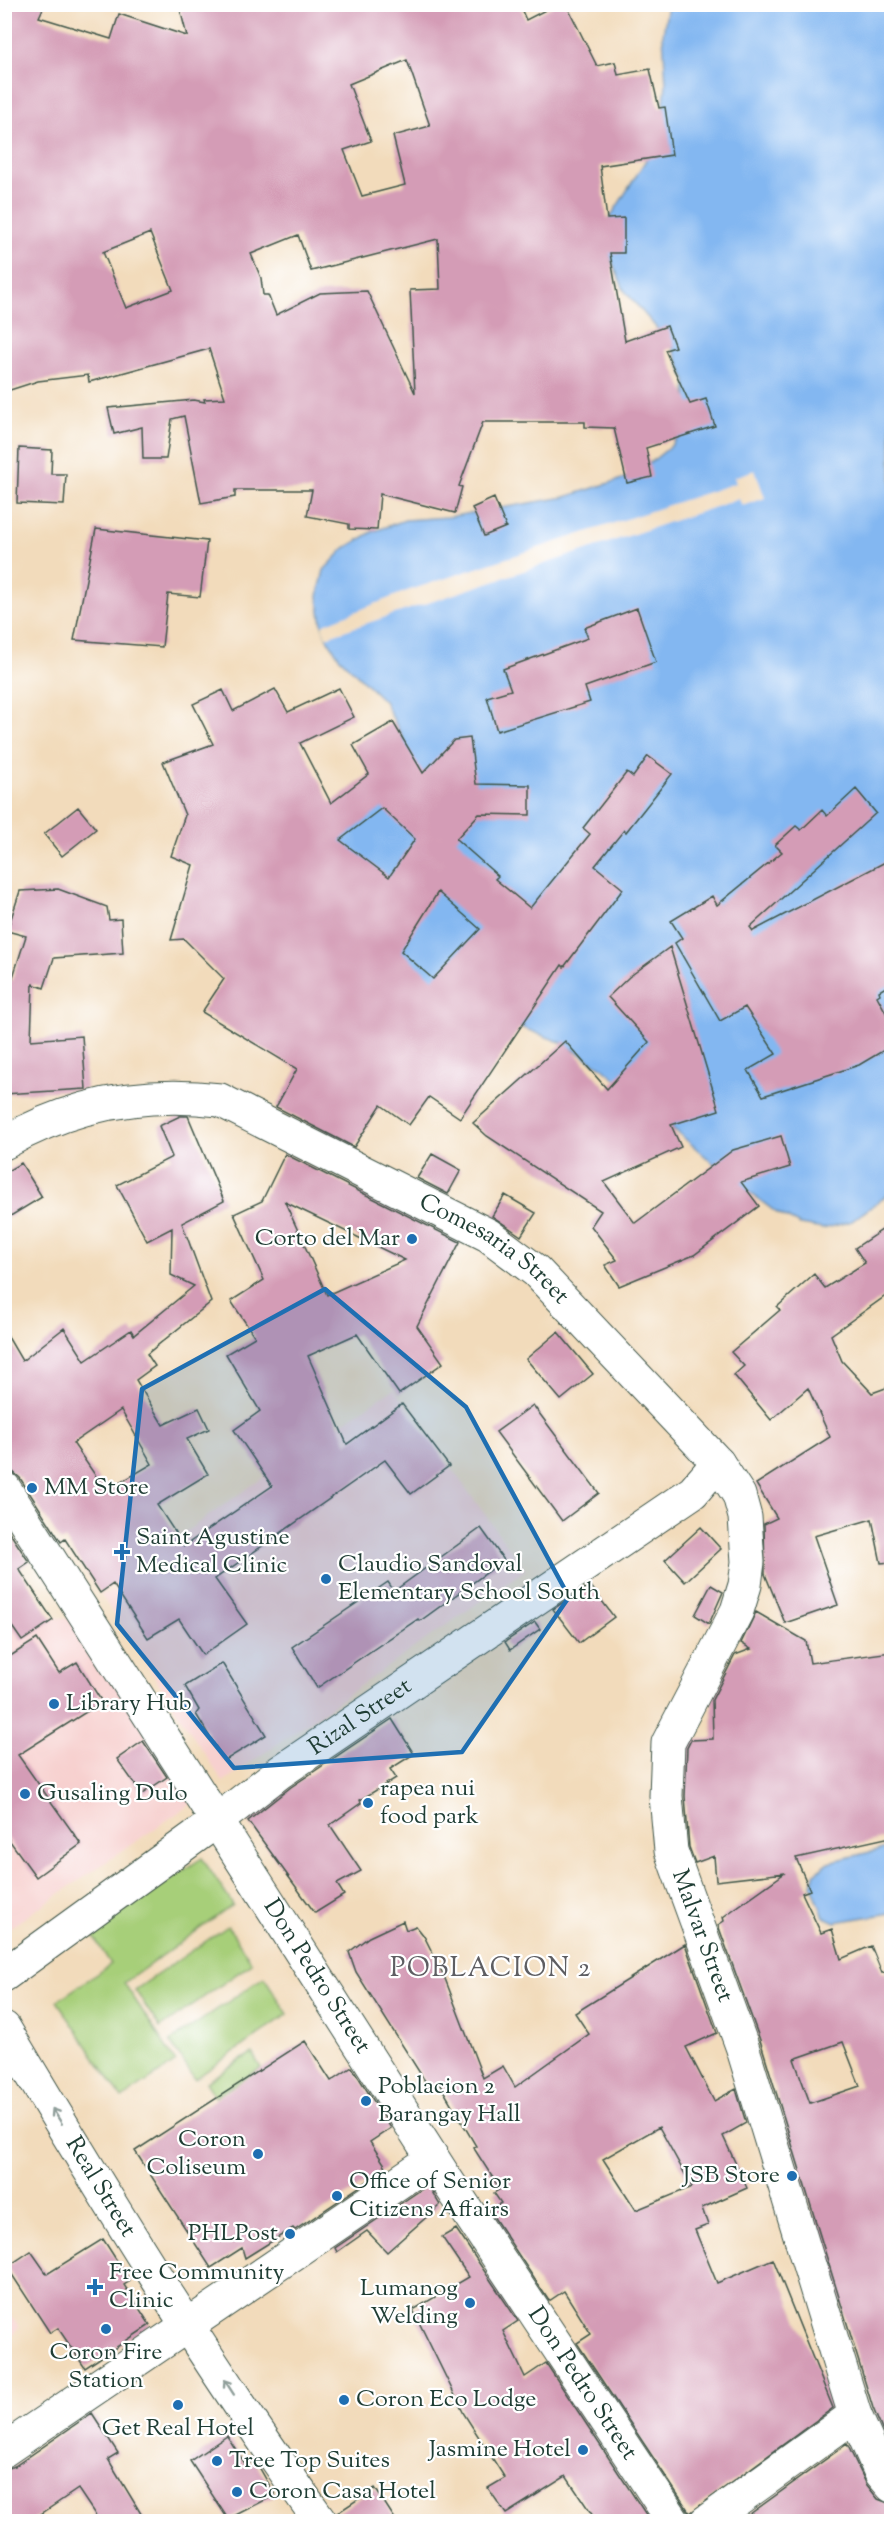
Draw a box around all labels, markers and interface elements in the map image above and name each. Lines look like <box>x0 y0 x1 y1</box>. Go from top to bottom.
street label: Comesaria Street <box>413 1186 577 1313</box>
place label: Corto del Mar <box>255 1222 400 1256</box>
marker: Corto del Mar <box>405 1232 419 1246</box>
place label: MM Store <box>44 1471 149 1505</box>
marker: MM Store <box>25 1481 39 1495</box>
place label: Saint Agustine Medical Clinic <box>136 1521 290 1583</box>
marker: Saint Agustine Medical Clinic <box>113 1543 131 1561</box>
place label: Claudio Sandoval Elementary School South <box>338 1548 600 1610</box>
marker: Claudio Sandoval Elementary School South <box>319 1572 333 1586</box>
street label: Rizal Street <box>302 1670 419 1765</box>
place label: Library Hub <box>66 1687 192 1721</box>
marker: Library Hub <box>47 1697 61 1711</box>
place label: rapea nui food park <box>380 1772 479 1834</box>
place label: Gusaling Dulo <box>37 1777 188 1811</box>
marker: Gusaling Dulo <box>18 1787 32 1801</box>
marker: rapea nui food park <box>361 1796 375 1810</box>
street label: Malvar Street <box>662 1865 742 2007</box>
street label: Don Pedro Street <box>254 1893 379 2061</box>
district label: POBLACION 2 <box>390 1950 592 1989</box>
place label: Poblacion 2 Barangay Hall <box>378 2070 521 2132</box>
marker: Poblacion 2 Barangay Hall <box>359 2094 373 2108</box>
one-way arrow <box>50 2108 62 2125</box>
place label: Coron Coliseum <box>147 2123 246 2185</box>
street label: Real Street <box>56 2130 144 2244</box>
marker: Coron Coliseum <box>251 2147 265 2161</box>
place label: JSB Store <box>681 2159 780 2193</box>
place label: Office of Senior Citizens Affairs <box>349 2165 511 2227</box>
marker: JSB Store <box>785 2169 799 2183</box>
marker: Office of Senior Citizens Affairs <box>330 2189 344 2203</box>
place label: PHLPost <box>188 2217 278 2251</box>
marker: PHLPost <box>283 2227 297 2241</box>
place label: Free Community Clinic <box>109 2256 285 2318</box>
place label: Lumanog Welding <box>360 2272 458 2334</box>
marker: Free Community Clinic <box>86 2278 104 2296</box>
marker: Lumanog Welding <box>463 2296 477 2310</box>
street label: Don Pedro Street <box>519 2300 645 2467</box>
marker: Coron Fire Station <box>99 2322 113 2336</box>
place label: Coron Fire Station <box>49 2336 163 2398</box>
one-way arrow <box>223 2379 235 2395</box>
place label: Coron Eco Lodge <box>356 2383 537 2417</box>
marker: Coron Eco Lodge <box>337 2393 351 2407</box>
marker: Get Real Hotel <box>171 2398 185 2412</box>
place label: Get Real Hotel <box>102 2412 255 2446</box>
place label: Jasmine Hotel <box>427 2433 571 2467</box>
marker: Jasmine Hotel <box>576 2443 590 2457</box>
place label: Tree Top Suites <box>229 2444 390 2478</box>
marker: Tree Top Suites <box>210 2454 224 2468</box>
place label: Coron Casa Hotel <box>249 2475 436 2509</box>
marker: Coron Casa Hotel <box>230 2485 244 2499</box>

